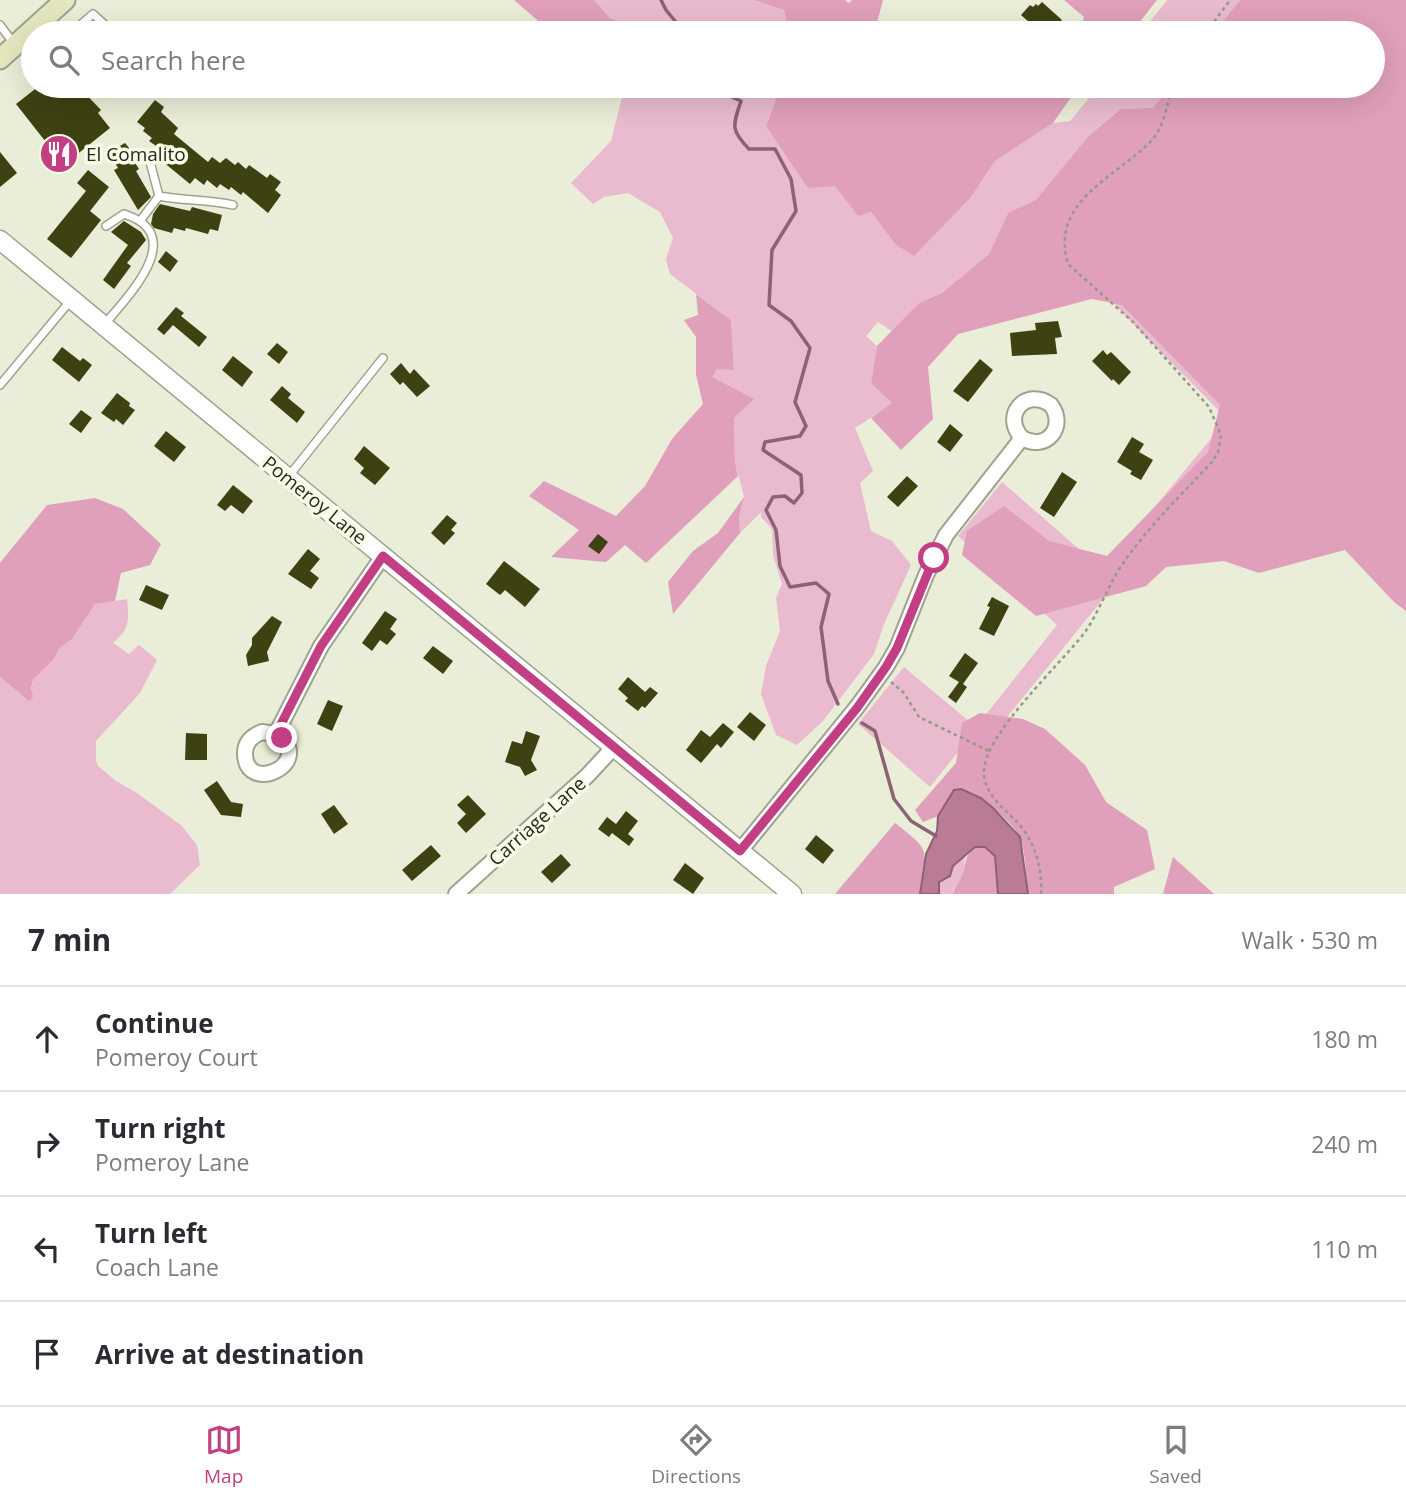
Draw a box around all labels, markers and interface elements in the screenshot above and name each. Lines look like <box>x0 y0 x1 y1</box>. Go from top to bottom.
search box <box>21 21 1385 98</box>
icon: search <box>45 41 83 79</box>
text: Search here <box>101 42 246 78</box>
restaurant icon: El Comalito <box>38 133 80 175</box>
place label: El Comalito <box>86 141 186 167</box>
street label: Pomeroy Lane <box>257 450 373 550</box>
route start <box>918 542 949 573</box>
route end <box>266 722 297 753</box>
street label: Carriage Lane <box>483 770 591 872</box>
text: 7 min <box>28 919 111 960</box>
text: Walk · 530 m <box>1241 924 1378 956</box>
text: Continue <box>95 1005 214 1041</box>
icon: ahead <box>28 1020 66 1058</box>
text: 180 m <box>1311 1023 1378 1055</box>
text: Pomeroy Court <box>95 1041 258 1073</box>
text: Turn right <box>95 1110 226 1146</box>
icon: right <box>28 1125 66 1163</box>
text: 240 m <box>1311 1128 1378 1160</box>
text: Pomeroy Lane <box>95 1146 249 1178</box>
text: Turn left <box>95 1215 207 1251</box>
icon: left <box>28 1230 66 1268</box>
text: 110 m <box>1311 1233 1378 1265</box>
text: Coach Lane <box>95 1251 219 1283</box>
icon: arrive <box>28 1335 66 1373</box>
text: Arrive at destination <box>95 1336 364 1372</box>
tab: Map <box>204 1421 243 1489</box>
tab: Directions <box>651 1421 741 1489</box>
tab: Saved <box>1149 1421 1202 1489</box>

